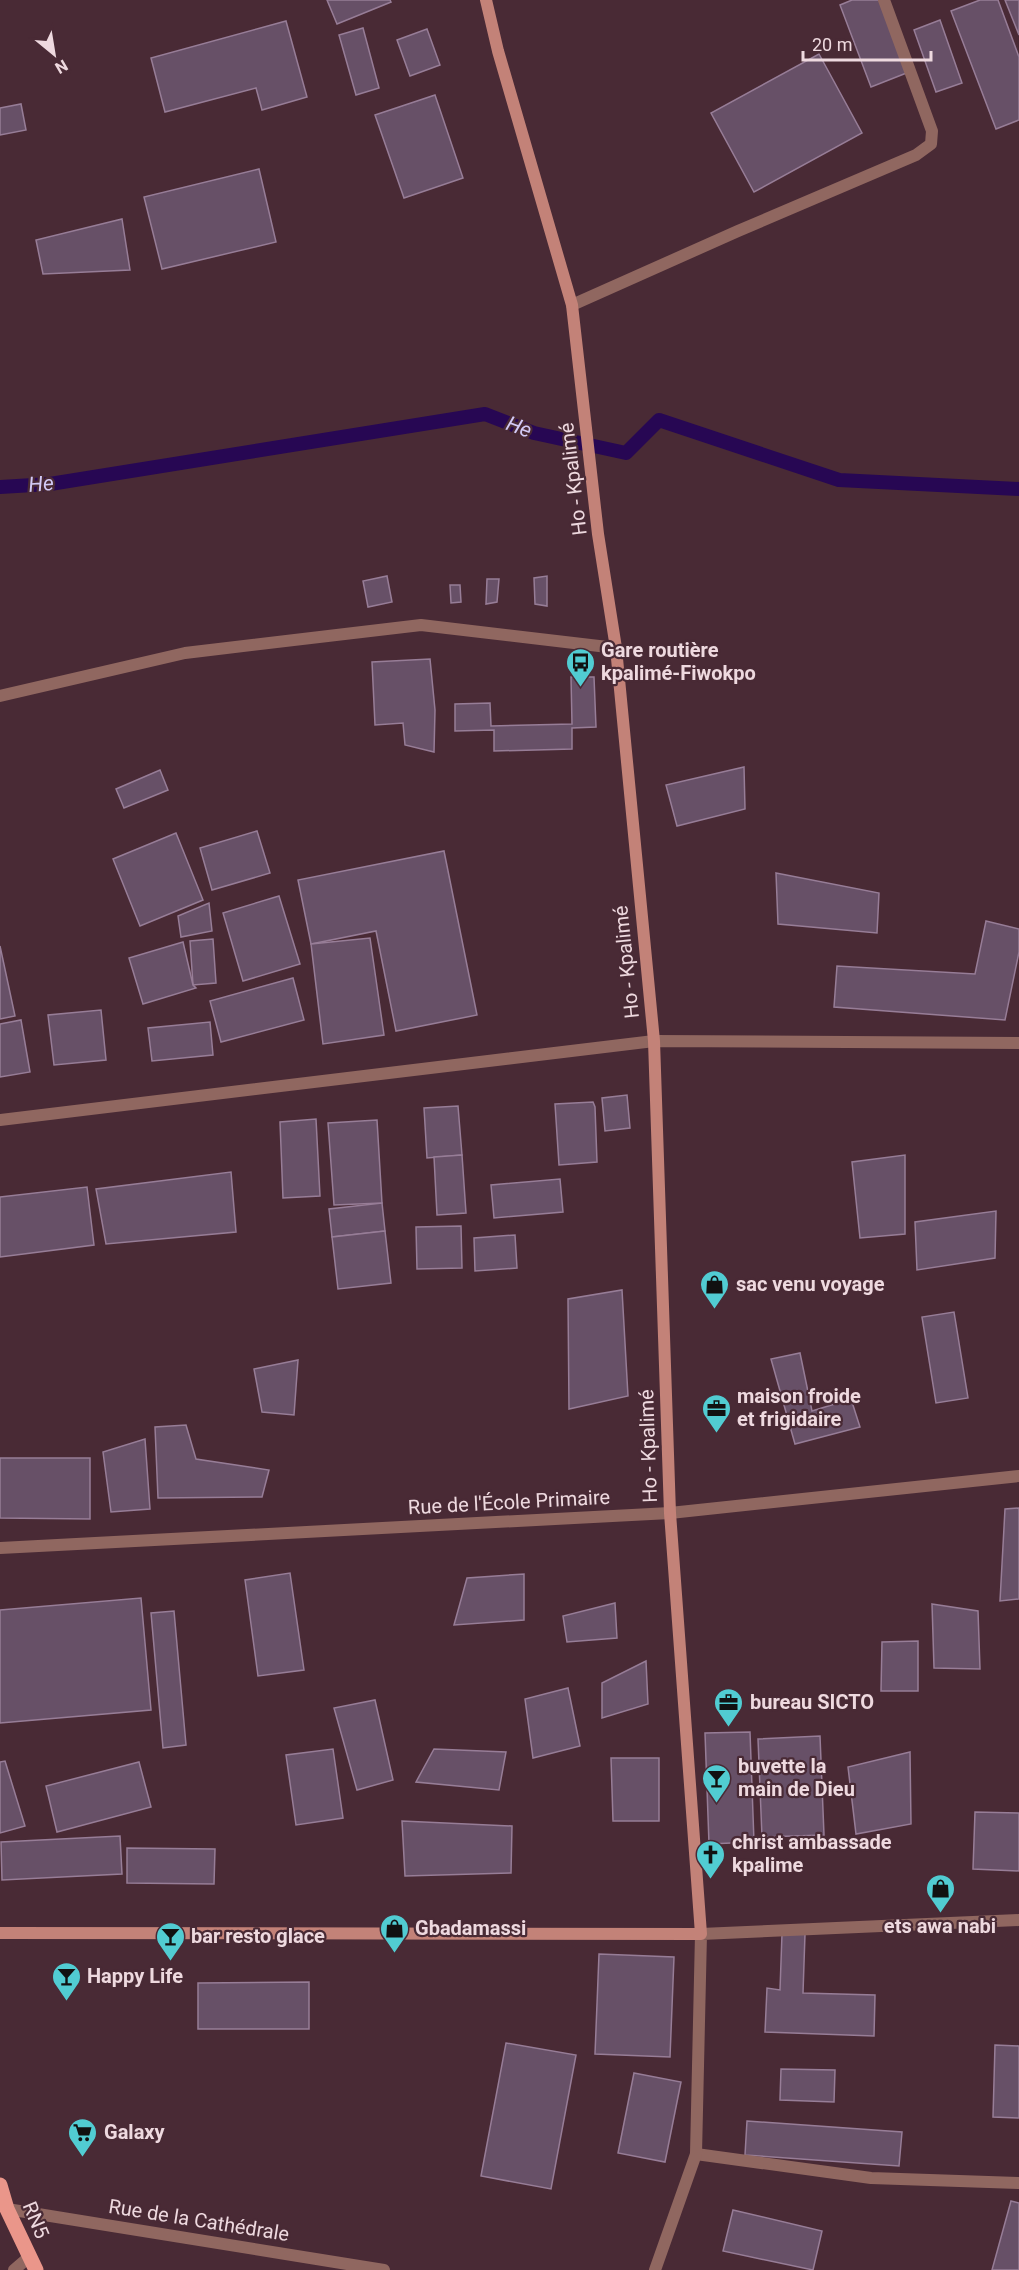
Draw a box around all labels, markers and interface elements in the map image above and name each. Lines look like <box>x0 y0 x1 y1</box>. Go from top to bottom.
north arrow <box>24 24 84 84</box>
scale bar <box>803 24 930 62</box>
text: 20 m <box>812 34 852 55</box>
text: N <box>52 56 71 78</box>
water label: He <box>503 411 535 443</box>
street label: Ho - Kpalimé <box>554 421 592 537</box>
water label: He <box>27 471 55 497</box>
place label: Gare routière kpalimé-Fiwokpo <box>601 638 756 685</box>
bus stop icon: Gare routière kpalimé-Fiwokpo <box>564 646 596 688</box>
street label: Ho - Kpalimé <box>608 904 644 1020</box>
shop icon: sac venu voyage <box>699 1268 731 1310</box>
place label: sac venu voyage <box>736 1272 885 1296</box>
place label: maison froide et frigidaire <box>737 1384 861 1431</box>
street label: Ho - Kpalimé <box>634 1389 662 1503</box>
office icon: maison froide et frigidaire <box>700 1392 732 1434</box>
street label: Rue de l'École Primaire <box>407 1485 611 1519</box>
office icon: bureau SICTO <box>713 1686 745 1728</box>
place label: bureau SICTO <box>750 1690 874 1714</box>
place label: buvette la main de Dieu <box>738 1754 855 1801</box>
bar icon: buvette la main de Dieu <box>701 1762 733 1804</box>
place label: christ ambassade kpalime <box>732 1830 892 1877</box>
church icon: christ ambassade kpalime <box>695 1838 727 1880</box>
shop icon: ets awa nabi <box>924 1872 956 1914</box>
shop icon: Gbadamassi <box>378 1912 410 1954</box>
place label: ets awa nabi <box>884 1914 996 1938</box>
place label: Gbadamassi <box>415 1916 526 1940</box>
bar icon: bar resto glace <box>154 1920 186 1962</box>
place label: bar resto glace <box>191 1924 325 1948</box>
bar icon: Happy Life <box>50 1960 82 2002</box>
place label: Happy Life <box>87 1964 183 1988</box>
supermarket icon: Galaxy <box>67 2116 99 2158</box>
place label: Galaxy <box>104 2120 166 2144</box>
street label: Rue de la Cathédrale <box>107 2194 291 2246</box>
street label: RN5 <box>18 2198 54 2242</box>

